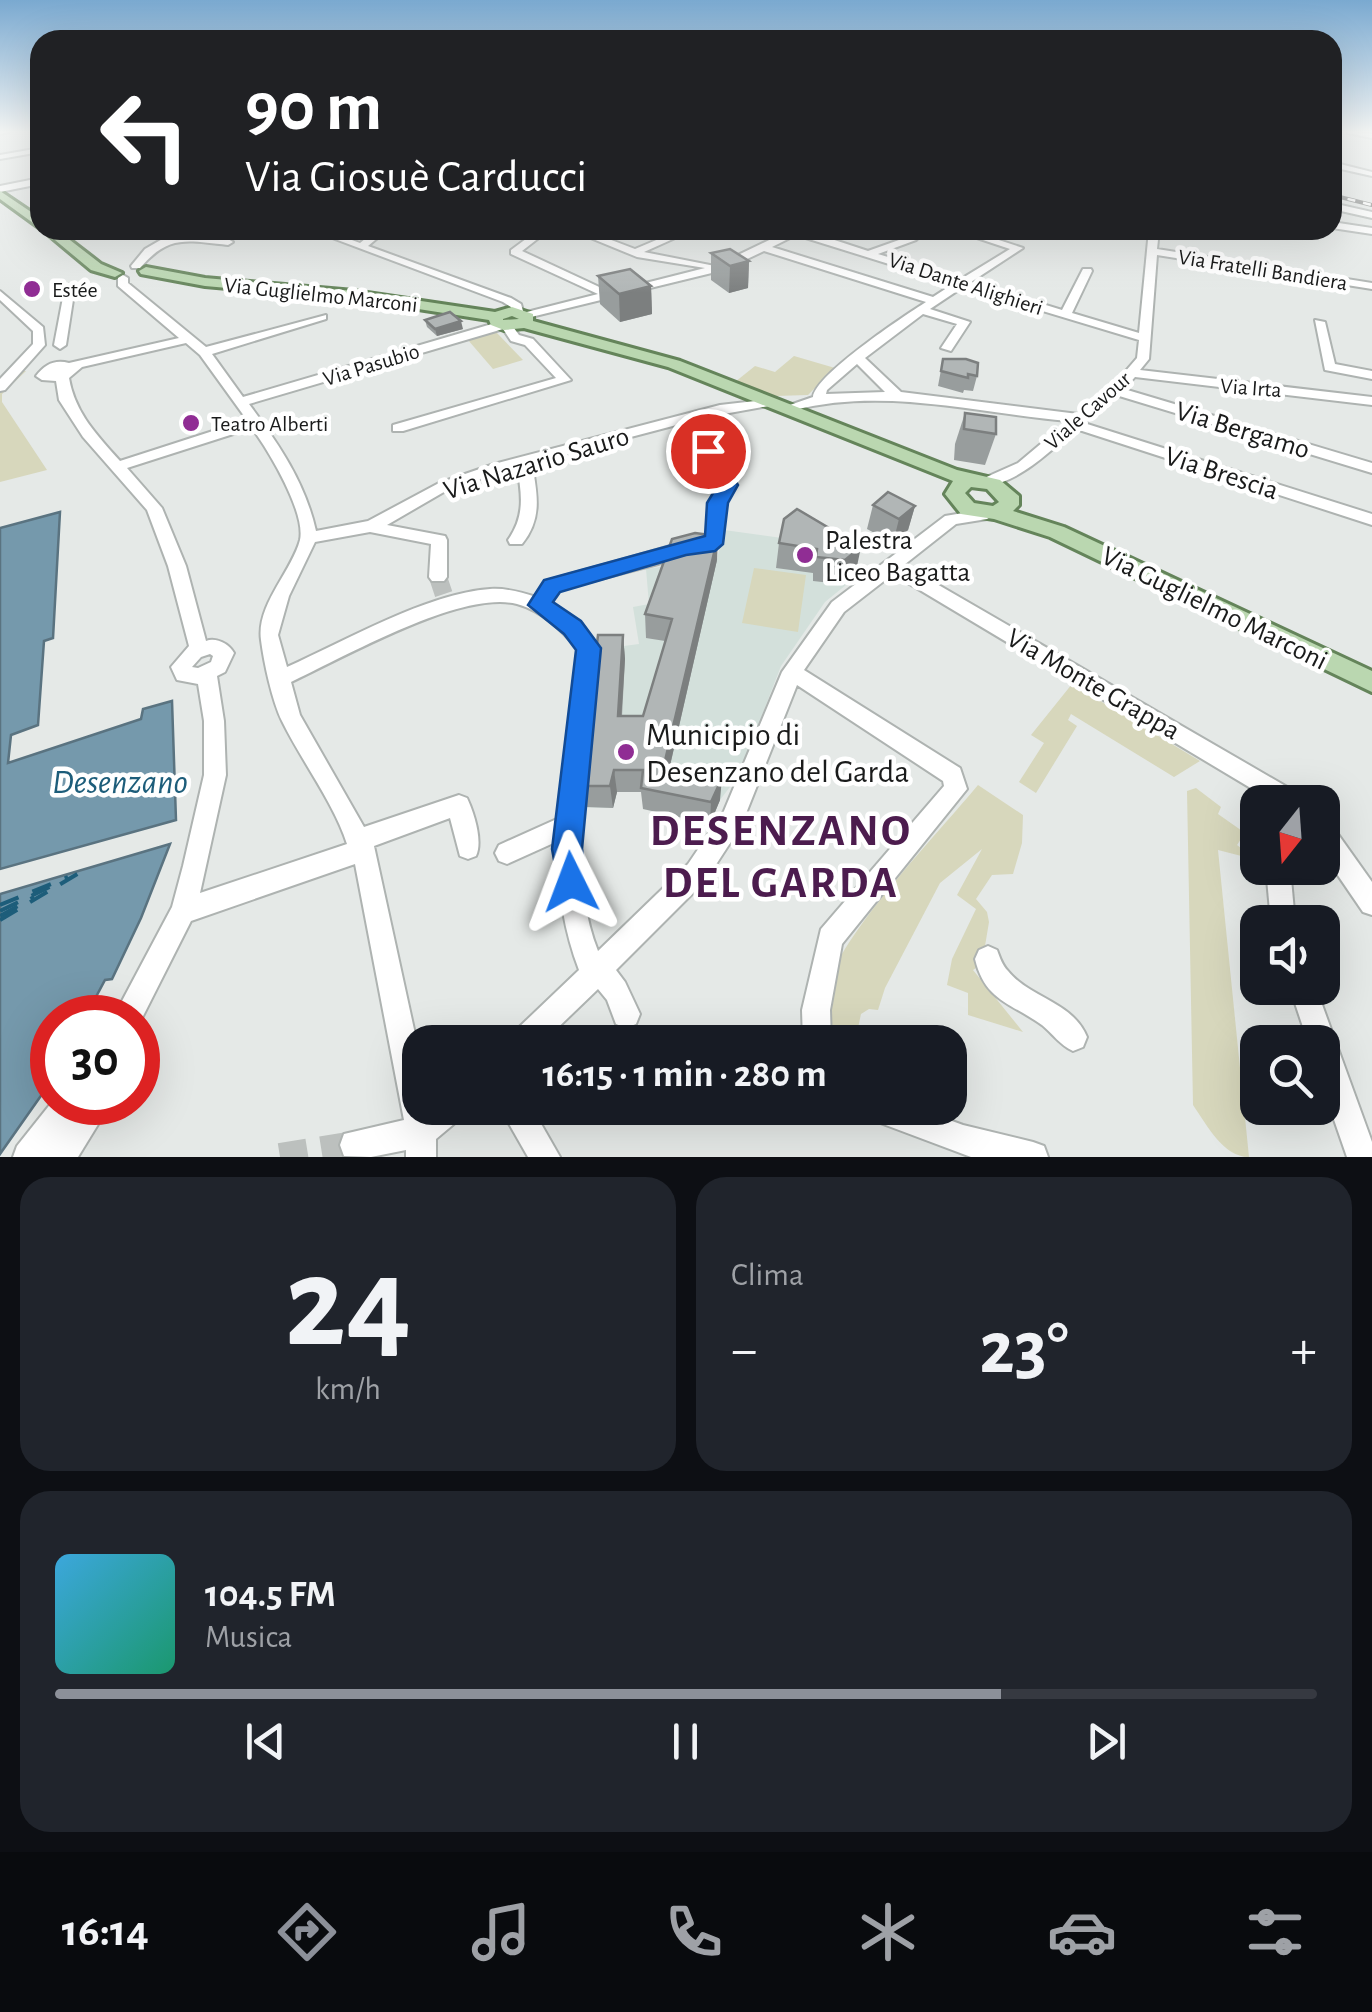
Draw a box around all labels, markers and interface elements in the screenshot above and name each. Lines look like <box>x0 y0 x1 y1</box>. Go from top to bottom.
icon: left <box>80 70 210 200</box>
text: 90 m <box>245 73 382 143</box>
text: Via Giosuè Carducci <box>245 155 587 200</box>
street label: Via Fratelli Bandiera <box>1177 246 1349 294</box>
street label: Via Dante Alighieri <box>886 249 1046 319</box>
street label: Via Guglielmo Marconi <box>223 274 419 316</box>
marker: Estée <box>21 278 43 300</box>
place label: Estée <box>52 279 98 301</box>
street label: Via Pasubio <box>321 340 422 390</box>
street label: Viale Cavour <box>1040 368 1135 454</box>
street label: Via Irta <box>1219 375 1282 401</box>
street label: Via Bergamo <box>1172 397 1313 465</box>
pin <box>666 409 751 494</box>
marker: Teatro Alberti <box>180 412 202 434</box>
place label: Teatro Alberti <box>211 413 328 435</box>
street label: Via Nazario Sauro <box>441 422 633 505</box>
icon: arrive <box>681 424 736 479</box>
street label: Via Brescia <box>1161 442 1282 505</box>
place label: Palestra Liceo Bagatta <box>825 527 971 587</box>
street label: Via Guglielmo Marconi <box>1097 542 1332 676</box>
marker: Palestra Liceo Bagatta <box>794 544 816 566</box>
street label: Via Monte Grappa <box>1002 624 1184 746</box>
place label: Municipio di Desenzano del Garda <box>646 719 909 788</box>
marker: Municipio di Desenzano del Garda <box>615 741 637 763</box>
water label: Desenzano <box>52 765 188 800</box>
north arrow <box>1240 785 1340 885</box>
map controls <box>1240 785 1340 1125</box>
district label: DESENZANO DEL GARDA <box>650 809 912 906</box>
position arrow <box>519 830 623 934</box>
button: sound <box>1240 905 1340 1005</box>
speed limit sign: 30 <box>30 995 160 1125</box>
button: search <box>1240 1025 1340 1125</box>
text: 16:15 · 1 min · 280 m <box>542 1056 827 1094</box>
text: 24 <box>285 1240 411 1370</box>
text: Clima <box>731 1259 804 1291</box>
text: 23° <box>979 1312 1069 1387</box>
text: − <box>731 1323 757 1378</box>
text: + <box>1291 1323 1317 1378</box>
text: km/h <box>315 1373 381 1405</box>
text: 104.5 FM <box>205 1576 336 1614</box>
text: Musica <box>205 1621 292 1653</box>
icon: previous <box>238 1714 293 1769</box>
icon: pause <box>658 1714 713 1769</box>
icon: next <box>1079 1714 1134 1769</box>
icon: directions <box>272 1897 342 1967</box>
icon: music <box>466 1897 536 1967</box>
icon: phone <box>659 1897 729 1967</box>
icon: climate <box>853 1897 923 1967</box>
icon: car <box>1047 1897 1117 1967</box>
icon: filters <box>1240 1897 1310 1967</box>
text: 16:14 <box>62 1909 149 1954</box>

